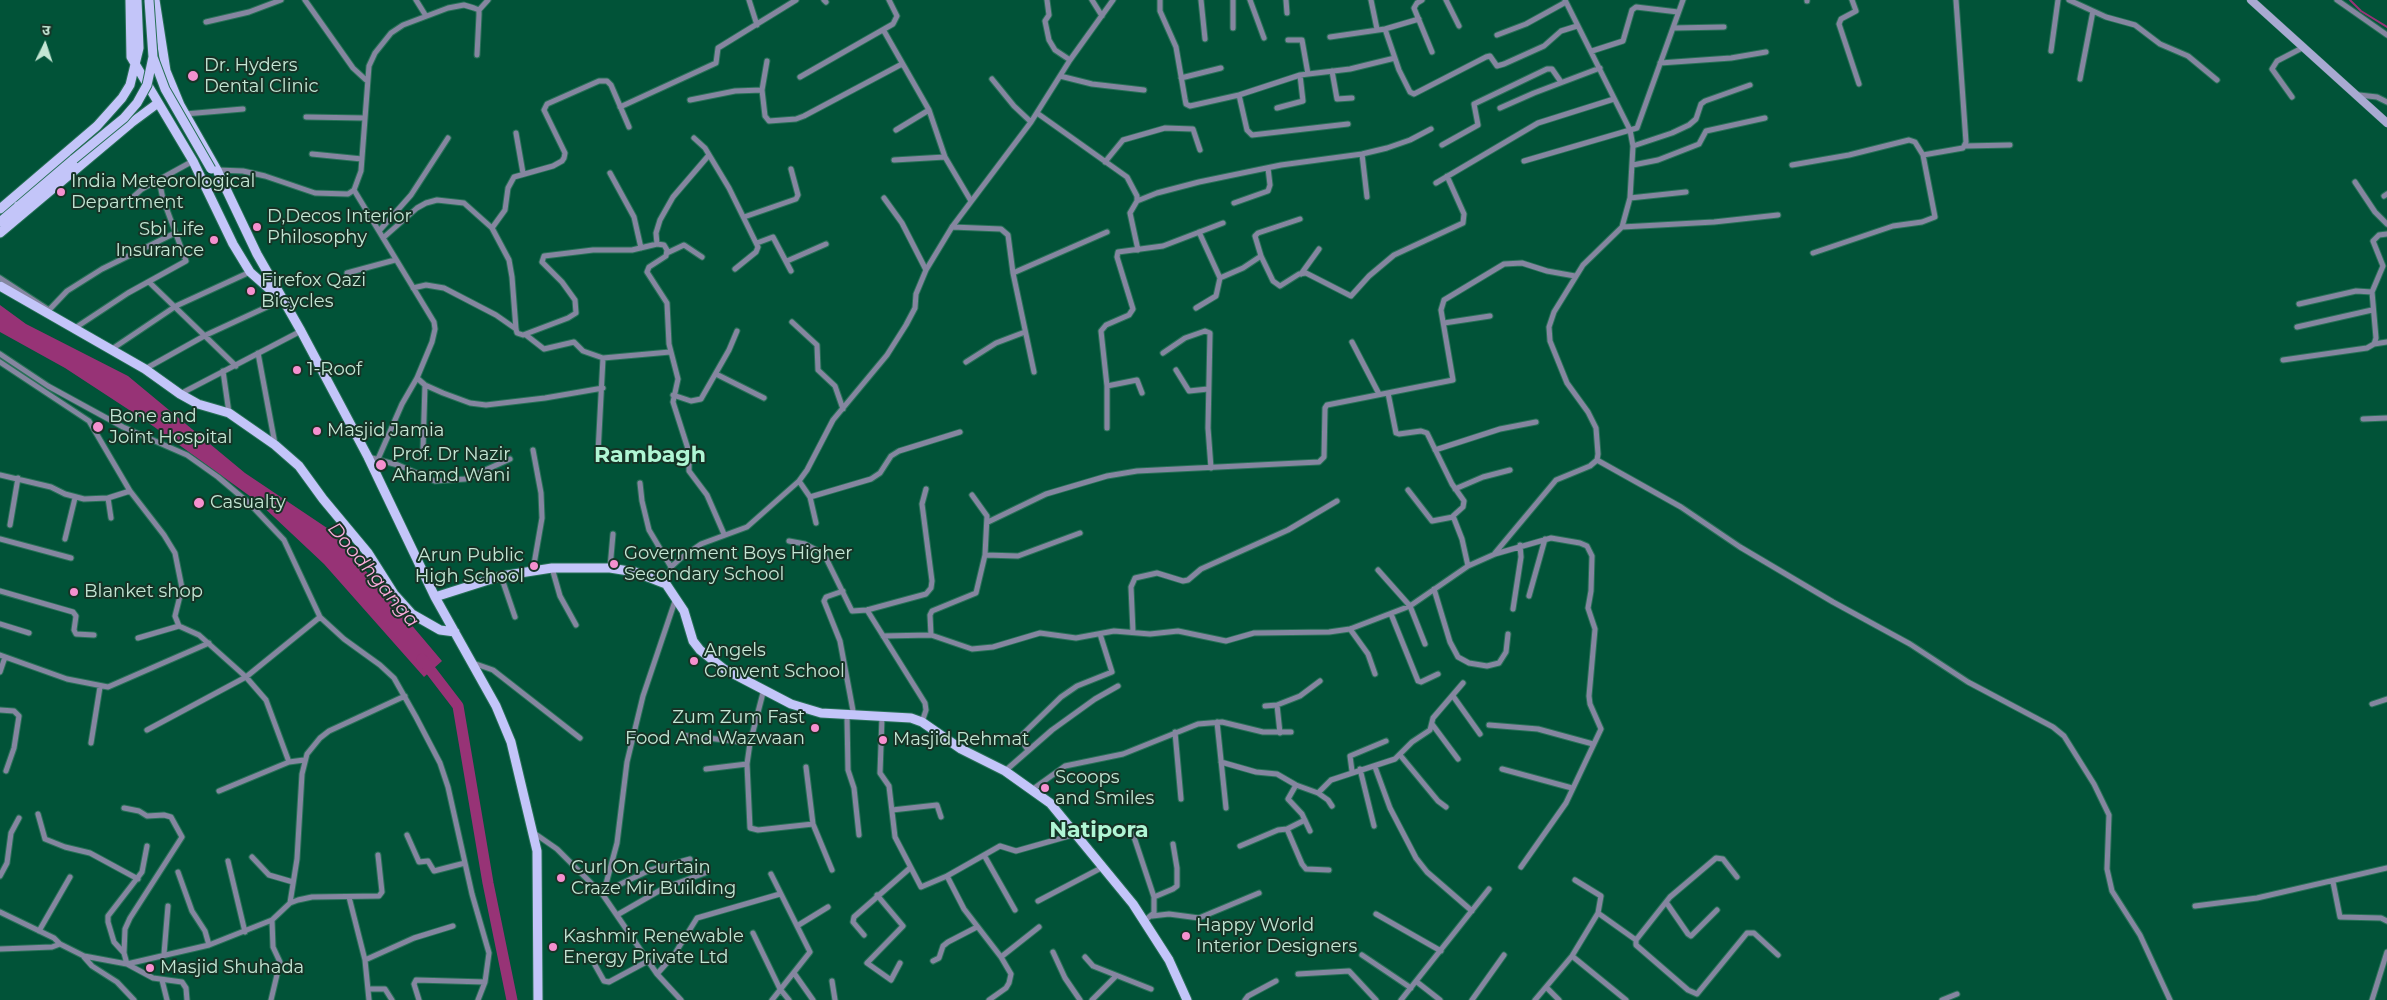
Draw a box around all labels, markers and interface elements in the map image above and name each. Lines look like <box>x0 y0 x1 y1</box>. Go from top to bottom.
north arrow <box>20 20 70 70</box>
text: उ <box>41 21 51 39</box>
place label: Dr. Hyders Dental Clinic <box>204 55 319 98</box>
marker: Dr. Hyders Dental Clinic <box>186 69 200 83</box>
place label: India Meteorological Department <box>71 171 255 213</box>
marker: India Meteorological Department <box>55 186 67 198</box>
place label: D,Decos Interior Philosophy <box>267 206 412 248</box>
place label: Sbi Life Insurance <box>115 219 204 262</box>
marker: D,Decos Interior Philosophy <box>251 221 263 233</box>
marker: Sbi Life Insurance <box>208 234 220 246</box>
place label: Firefox Qazi Bicycles <box>261 270 366 312</box>
marker: Firefox Qazi Bicycles <box>245 285 257 297</box>
place label: 1-Roof <box>307 359 362 381</box>
marker: 1-Roof <box>291 364 303 376</box>
place label: Bone and Joint Hospital <box>109 406 232 448</box>
marker: Bone and Joint Hospital <box>91 420 105 434</box>
place label: Masjid Jamia <box>327 420 444 442</box>
marker: Masjid Jamia <box>311 425 323 437</box>
district label: Rambagh <box>594 443 706 469</box>
place label: Prof. Dr Nazir Ahamd Wani <box>392 444 511 486</box>
marker: Prof. Dr Nazir Ahamd Wani <box>374 458 388 472</box>
place label: Casualty <box>210 492 286 514</box>
marker: Casualty <box>192 496 206 510</box>
water label: Doodhganga <box>323 518 423 632</box>
place label: Government Boys Higher Secondary School <box>624 543 853 586</box>
place label: Arun Public High School <box>415 545 524 588</box>
marker: Government Boys Higher Secondary School <box>608 558 620 570</box>
marker: Arun Public High School <box>528 560 540 572</box>
place label: Blanket shop <box>84 581 203 603</box>
marker: Blanket shop <box>68 586 80 598</box>
place label: Angels Convent School <box>704 640 845 682</box>
marker: Angels Convent School <box>688 655 700 667</box>
place label: Zum Zum Fast Food And Wazwaan <box>625 707 805 750</box>
marker: Zum Zum Fast Food And Wazwaan <box>809 722 821 734</box>
place label: Masjid Rehmat <box>893 729 1029 751</box>
marker: Masjid Rehmat <box>877 734 889 746</box>
place label: Scoops and Smiles <box>1055 767 1154 810</box>
marker: Scoops and Smiles <box>1039 782 1051 794</box>
district label: Natipora <box>1049 818 1149 844</box>
place label: Curl On Curtain Craze Mir Building <box>571 857 736 900</box>
marker: Curl On Curtain Craze Mir Building <box>555 872 567 884</box>
place label: Happy World Interior Designers <box>1196 915 1357 958</box>
place label: Kashmir Renewable Energy Private Ltd <box>563 926 744 969</box>
marker: Happy World Interior Designers <box>1180 930 1192 942</box>
marker: Kashmir Renewable Energy Private Ltd <box>547 941 559 953</box>
place label: Masjid Shuhada <box>160 957 304 979</box>
marker: Masjid Shuhada <box>144 962 156 974</box>

